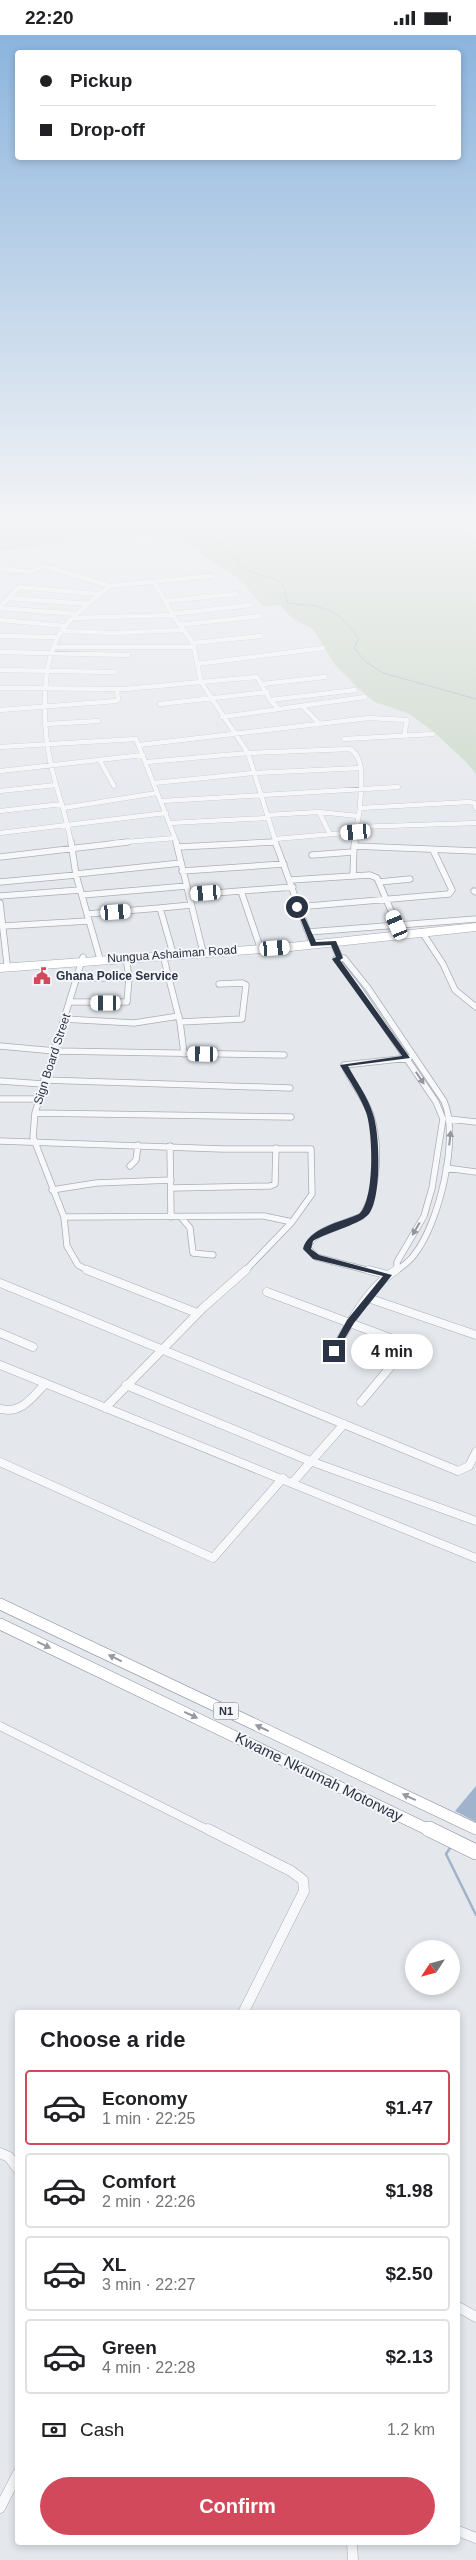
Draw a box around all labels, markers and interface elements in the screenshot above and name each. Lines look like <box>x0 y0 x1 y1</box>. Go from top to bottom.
text: 22:20 <box>25 7 74 28</box>
text: Pickup <box>70 70 132 91</box>
text: Drop-off <box>70 119 145 140</box>
car <box>340 823 371 841</box>
car <box>190 884 221 902</box>
route start <box>286 896 308 918</box>
car <box>100 903 131 921</box>
car <box>384 908 409 942</box>
car <box>259 939 290 957</box>
street label: Nungua Ashaiman Road <box>107 942 237 966</box>
public building icon: Ghana Police Service <box>32 966 52 986</box>
place label: Ghana Police Service <box>56 969 178 983</box>
car <box>91 996 121 1011</box>
street label: Sign Board Street <box>31 1011 73 1106</box>
car <box>187 1046 218 1062</box>
one-way arrow <box>415 1071 425 1084</box>
one-way arrow <box>446 1130 454 1146</box>
one-way arrow <box>412 1223 421 1236</box>
callout: 4 min <box>352 1333 434 1369</box>
route end <box>323 1340 345 1362</box>
text: 4 min <box>371 1343 413 1360</box>
one-way arrow <box>37 1642 51 1650</box>
one-way arrow <box>108 1654 122 1662</box>
road number: N1 <box>214 1703 238 1719</box>
one-way arrow <box>184 1711 198 1719</box>
one-way arrow <box>255 1723 269 1731</box>
street label: Kwame Nkrumah Motorway <box>233 1729 406 1825</box>
one-way arrow <box>402 1793 416 1801</box>
north arrow <box>405 1940 460 1995</box>
map controls <box>405 1940 460 1995</box>
text: Choose a ride <box>40 2027 185 2052</box>
icon: car <box>42 2085 87 2130</box>
text: Economy <box>102 2088 188 2109</box>
text: $1.47 <box>385 2097 433 2118</box>
text: 1 min · 22:25 <box>102 2110 195 2127</box>
icon: car <box>42 2168 87 2213</box>
text: Comfort <box>102 2171 176 2192</box>
text: $1.98 <box>385 2180 433 2201</box>
text: 2 min · 22:26 <box>102 2193 195 2210</box>
icon: car <box>42 2251 87 2296</box>
text: XL <box>102 2254 126 2275</box>
text: $2.50 <box>385 2263 433 2284</box>
text: 3 min · 22:27 <box>102 2276 195 2293</box>
icon: car <box>42 2334 87 2379</box>
text: Green <box>102 2337 157 2358</box>
text: $2.13 <box>385 2346 433 2367</box>
text: 4 min · 22:28 <box>102 2359 195 2376</box>
icon: cash <box>40 2416 68 2444</box>
text: Cash <box>80 2419 124 2440</box>
text: 1.2 km <box>387 2421 435 2438</box>
button: Confirm <box>40 2477 435 2535</box>

